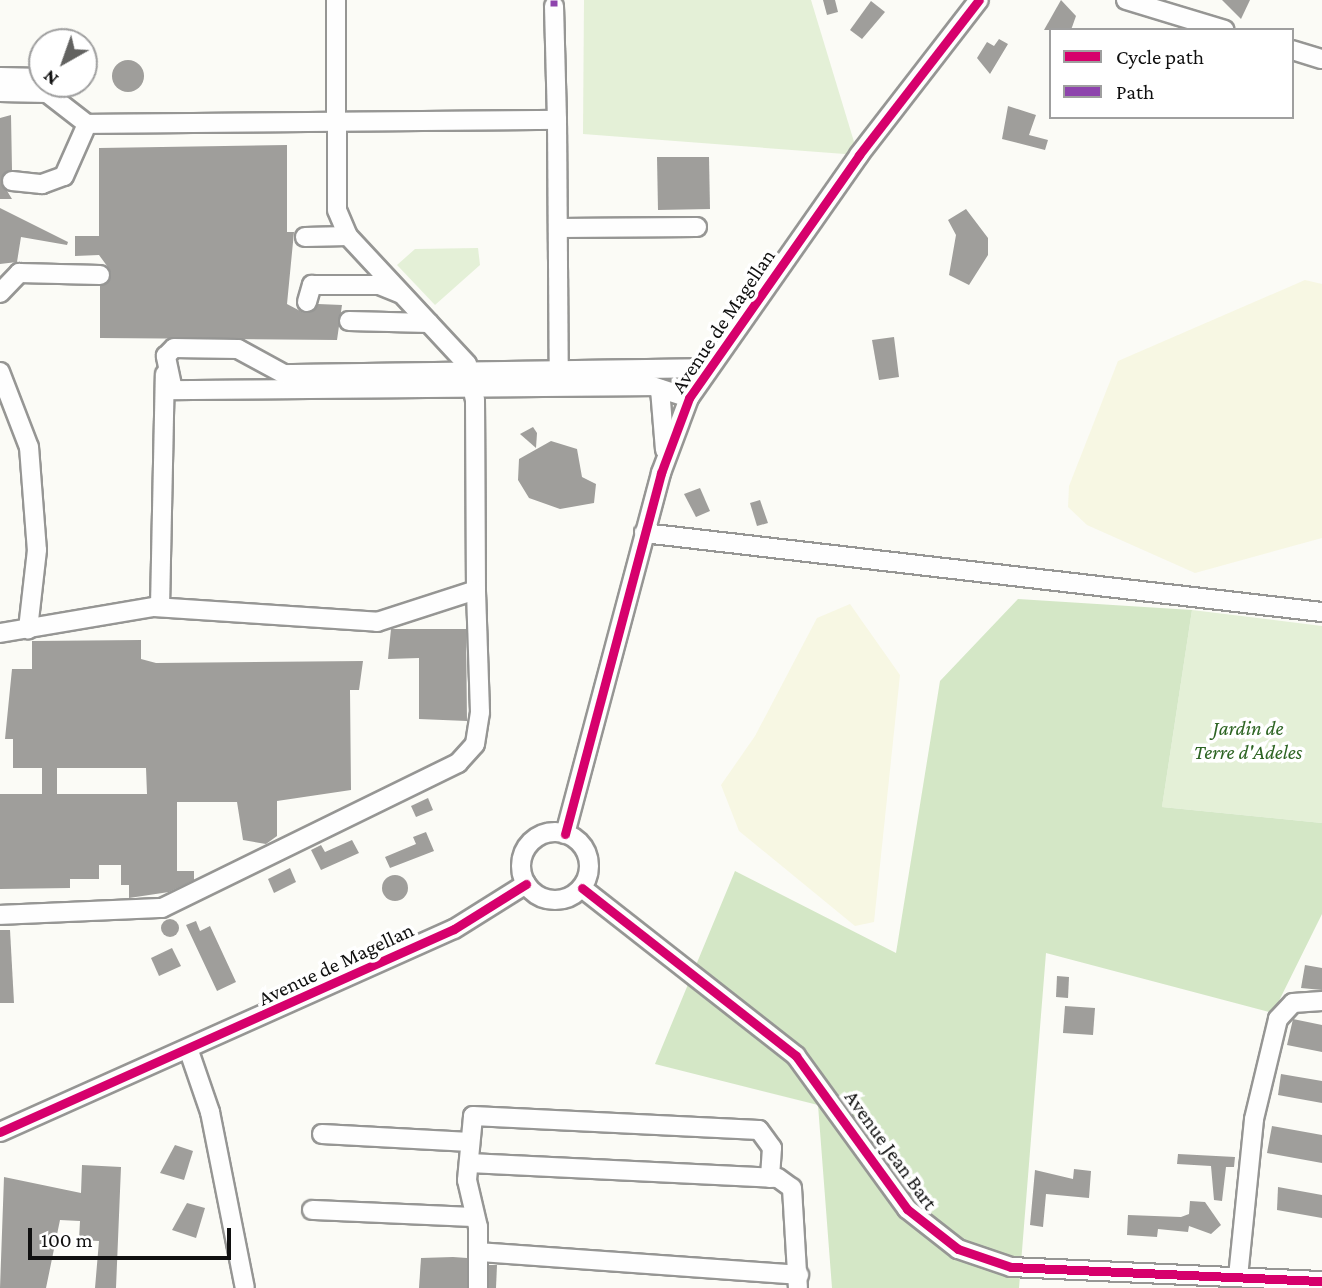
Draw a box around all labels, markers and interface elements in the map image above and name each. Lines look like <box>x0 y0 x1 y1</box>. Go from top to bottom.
north arrow <box>28 28 98 98</box>
legend <box>1049 28 1294 119</box>
text: Cycle path <box>1116 45 1204 69</box>
text: N <box>39 66 62 90</box>
text: Path <box>1116 80 1154 104</box>
street label: Avenue de Magellan <box>665 244 781 398</box>
park label: Jardin de Terre d'Adeles <box>1194 715 1302 765</box>
street label: Avenue de Magellan <box>254 917 418 1011</box>
street label: Avenue Jean Bart <box>839 1085 943 1215</box>
scale bar <box>32 1214 234 1258</box>
text: 100 m <box>41 1228 93 1252</box>

